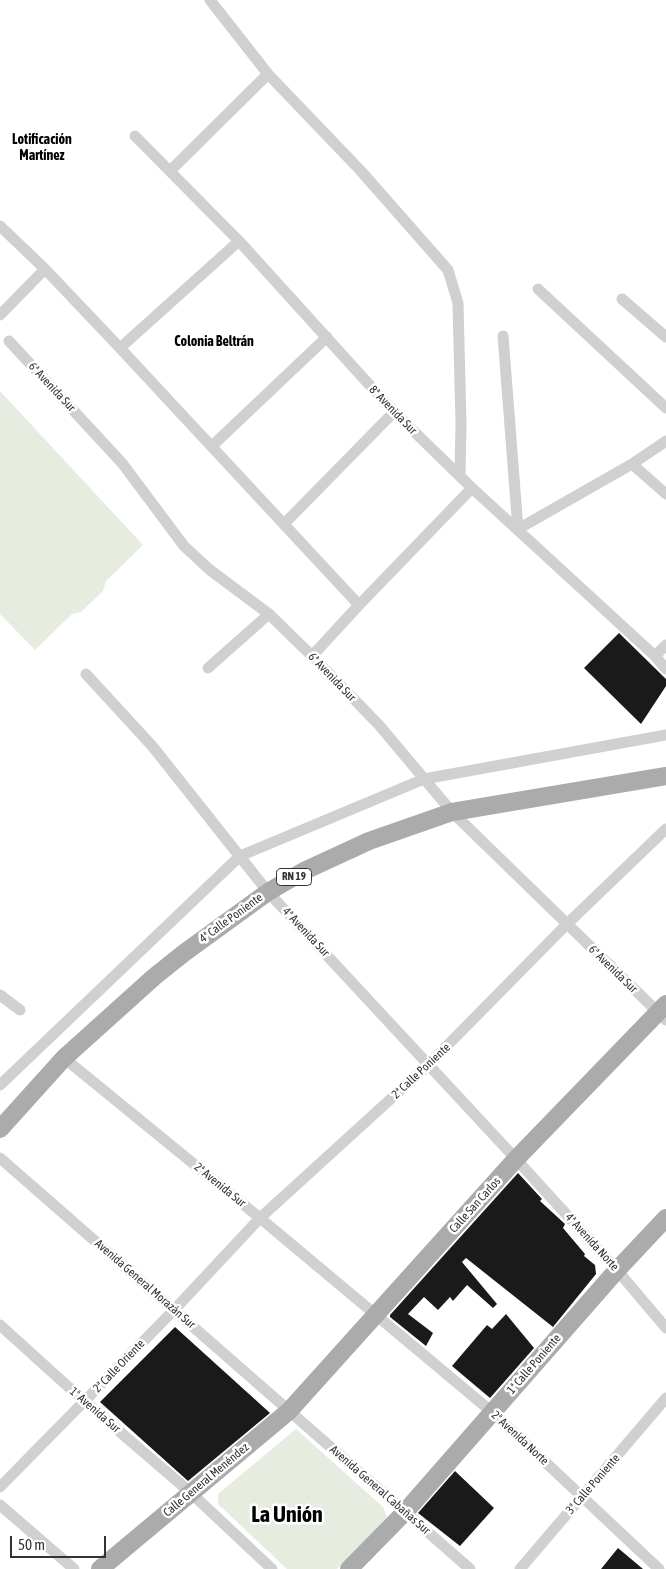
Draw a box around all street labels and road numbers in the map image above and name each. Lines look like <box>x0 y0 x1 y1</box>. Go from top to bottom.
street label: 6ª Avenida Sur <box>25 359 79 415</box>
street label: 8ª Avenida Sur <box>366 383 420 437</box>
street label: 6ª Avenida Sur <box>305 650 359 704</box>
road number: RN 19 <box>276 869 312 886</box>
street label: 4ª Calle Poniente <box>197 890 265 946</box>
street label: 4ª Avenida Sur <box>279 904 333 960</box>
street label: 6ª Avenida Sur <box>586 942 640 996</box>
street label: 2ª Calle Poniente <box>389 1040 453 1102</box>
street label: 2ª Avenida Sur <box>191 1160 249 1210</box>
street label: Calle San Carlos <box>446 1174 504 1236</box>
street label: 4ª Avenida Norte <box>562 1210 622 1274</box>
street label: Avenida General Morazán Sur <box>92 1236 198 1332</box>
street label: 1ª Calle Poniente <box>504 1331 564 1397</box>
street label: 2ª Calle Oriente <box>90 1337 148 1395</box>
street label: 1ª Avenida Sur <box>67 1384 123 1436</box>
street label: 2ª Avenida Norte <box>488 1408 552 1468</box>
street label: Calle General Menéndez <box>160 1440 252 1520</box>
street label: Avenida General Cabañas Sur <box>327 1442 433 1538</box>
street label: 3ª Calle Poniente <box>563 1451 623 1517</box>

